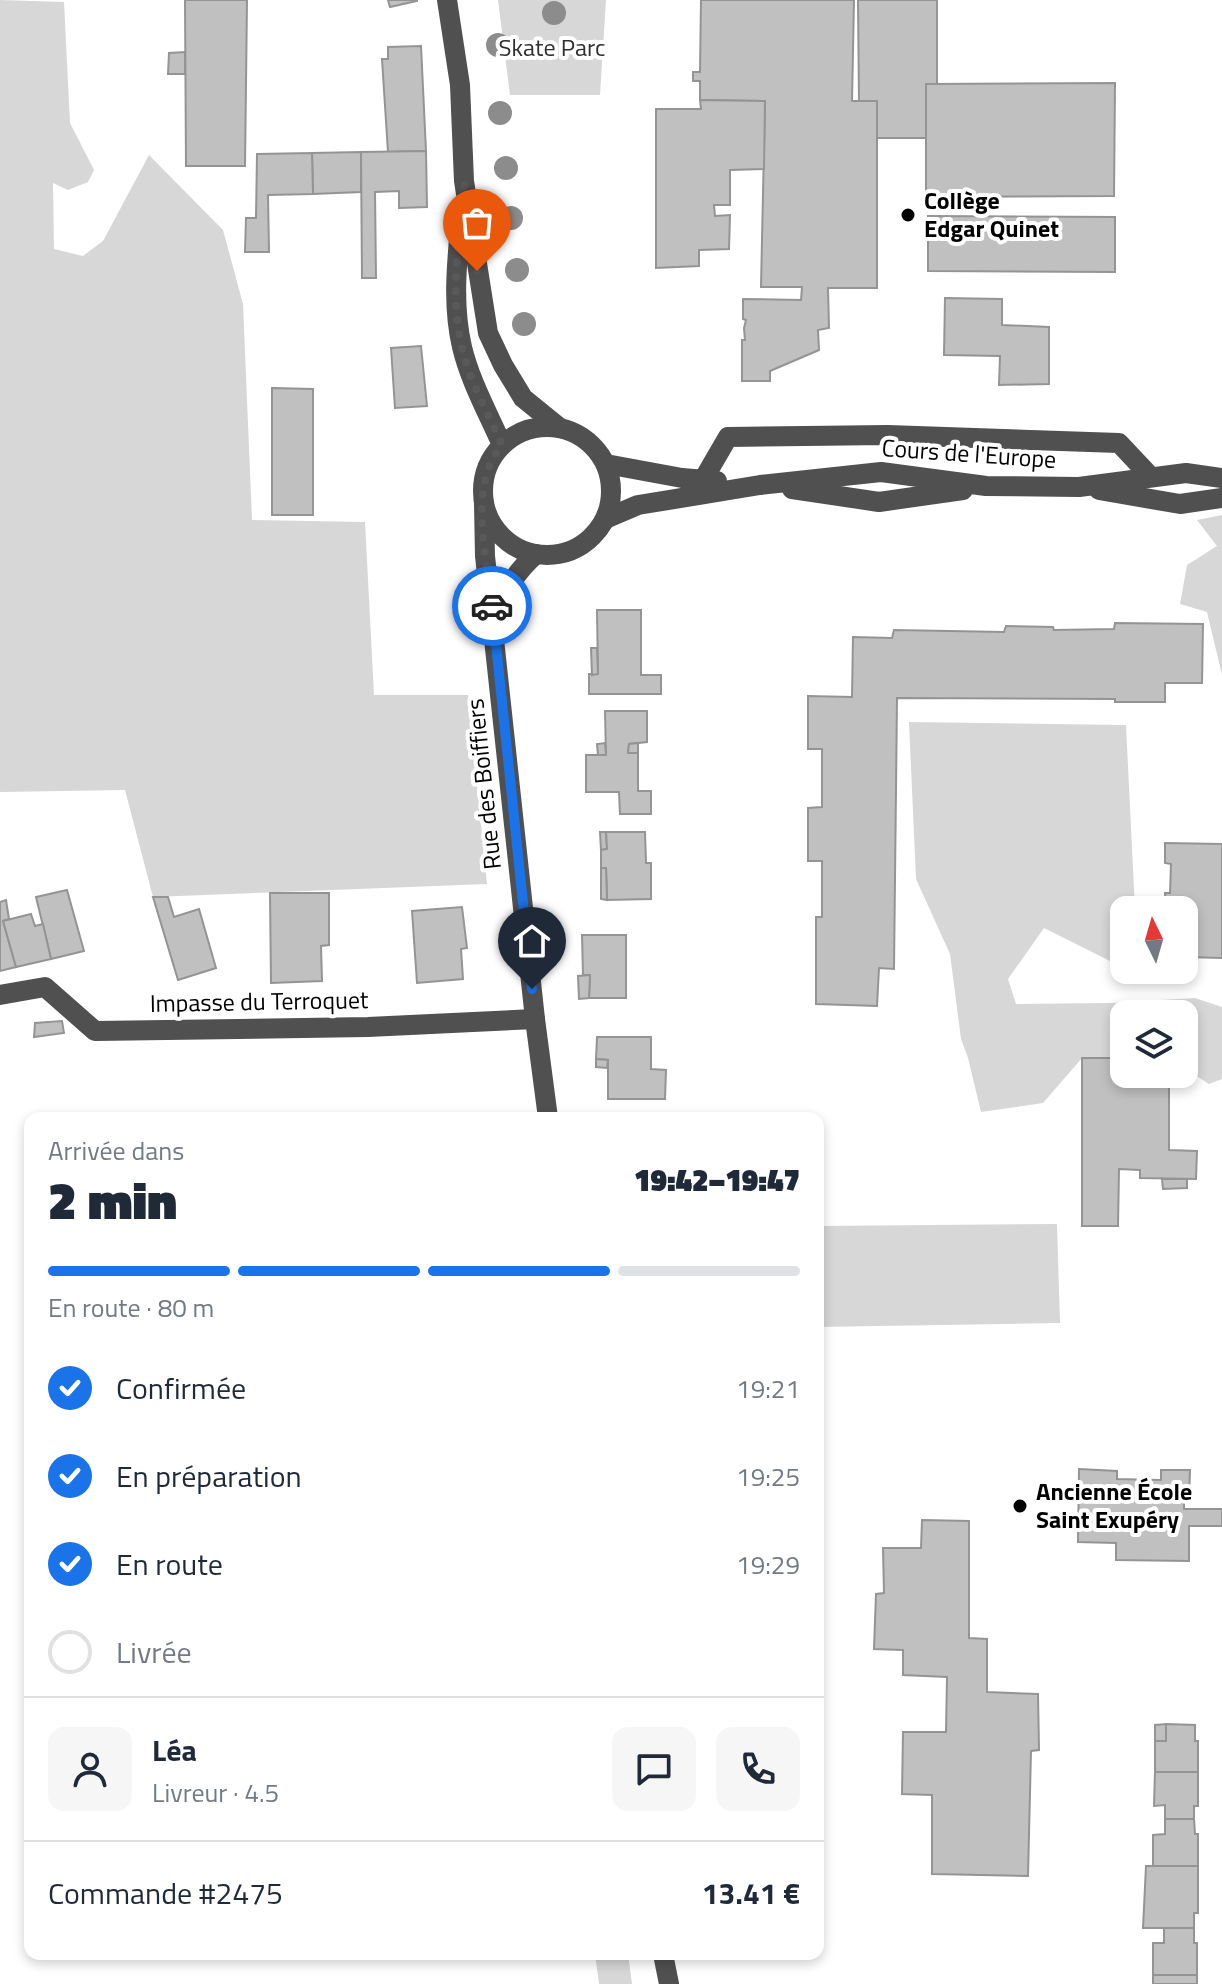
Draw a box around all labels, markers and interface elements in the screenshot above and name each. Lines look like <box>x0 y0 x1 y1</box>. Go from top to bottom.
park label: Skate Parc <box>499 29 605 65</box>
place label: Collège Edgar Quinet <box>924 182 1059 246</box>
pin <box>443 189 511 271</box>
icon: bag <box>455 201 499 245</box>
marker: Collège Edgar Quinet <box>899 206 917 224</box>
street label: Cours de l'Europe <box>881 429 1058 477</box>
courier <box>452 566 532 646</box>
icon: car <box>470 584 514 628</box>
street label: Rue des Boiffiers <box>456 697 510 871</box>
north arrow <box>1110 896 1198 984</box>
map controls <box>1110 896 1198 1088</box>
pin <box>498 907 566 989</box>
icon: home <box>510 919 554 963</box>
street label: Impasse du Terroquet <box>149 981 369 1021</box>
button: layers <box>1110 1000 1198 1088</box>
text: Arrivée dans <box>48 1131 184 1170</box>
text: 19:42–19:47 <box>634 1157 800 1203</box>
text: 2 min <box>48 1160 177 1239</box>
text: En route · 80 m <box>48 1288 214 1327</box>
text: Confirmée <box>116 1365 246 1411</box>
icon: check <box>48 1366 92 1410</box>
text: 19:21 <box>736 1369 800 1408</box>
text: En préparation <box>116 1453 302 1499</box>
icon: check <box>48 1454 92 1498</box>
text: 19:25 <box>736 1457 800 1496</box>
place label: Ancienne École Saint Exupéry <box>1036 1473 1192 1537</box>
marker: Ancienne École Saint Exupéry <box>1011 1497 1029 1515</box>
text: En route <box>116 1541 223 1587</box>
icon: check <box>48 1542 92 1586</box>
text: 19:29 <box>736 1545 800 1584</box>
text: Livrée <box>116 1629 192 1675</box>
button: person <box>48 1727 132 1811</box>
text: Léa <box>152 1727 197 1773</box>
button: chat <box>612 1727 696 1811</box>
button: phone <box>716 1727 800 1811</box>
text: Livreur · 4.5 <box>152 1773 279 1812</box>
text: Commande #2475 <box>48 1870 283 1916</box>
text: 13.41 € <box>702 1870 800 1916</box>

